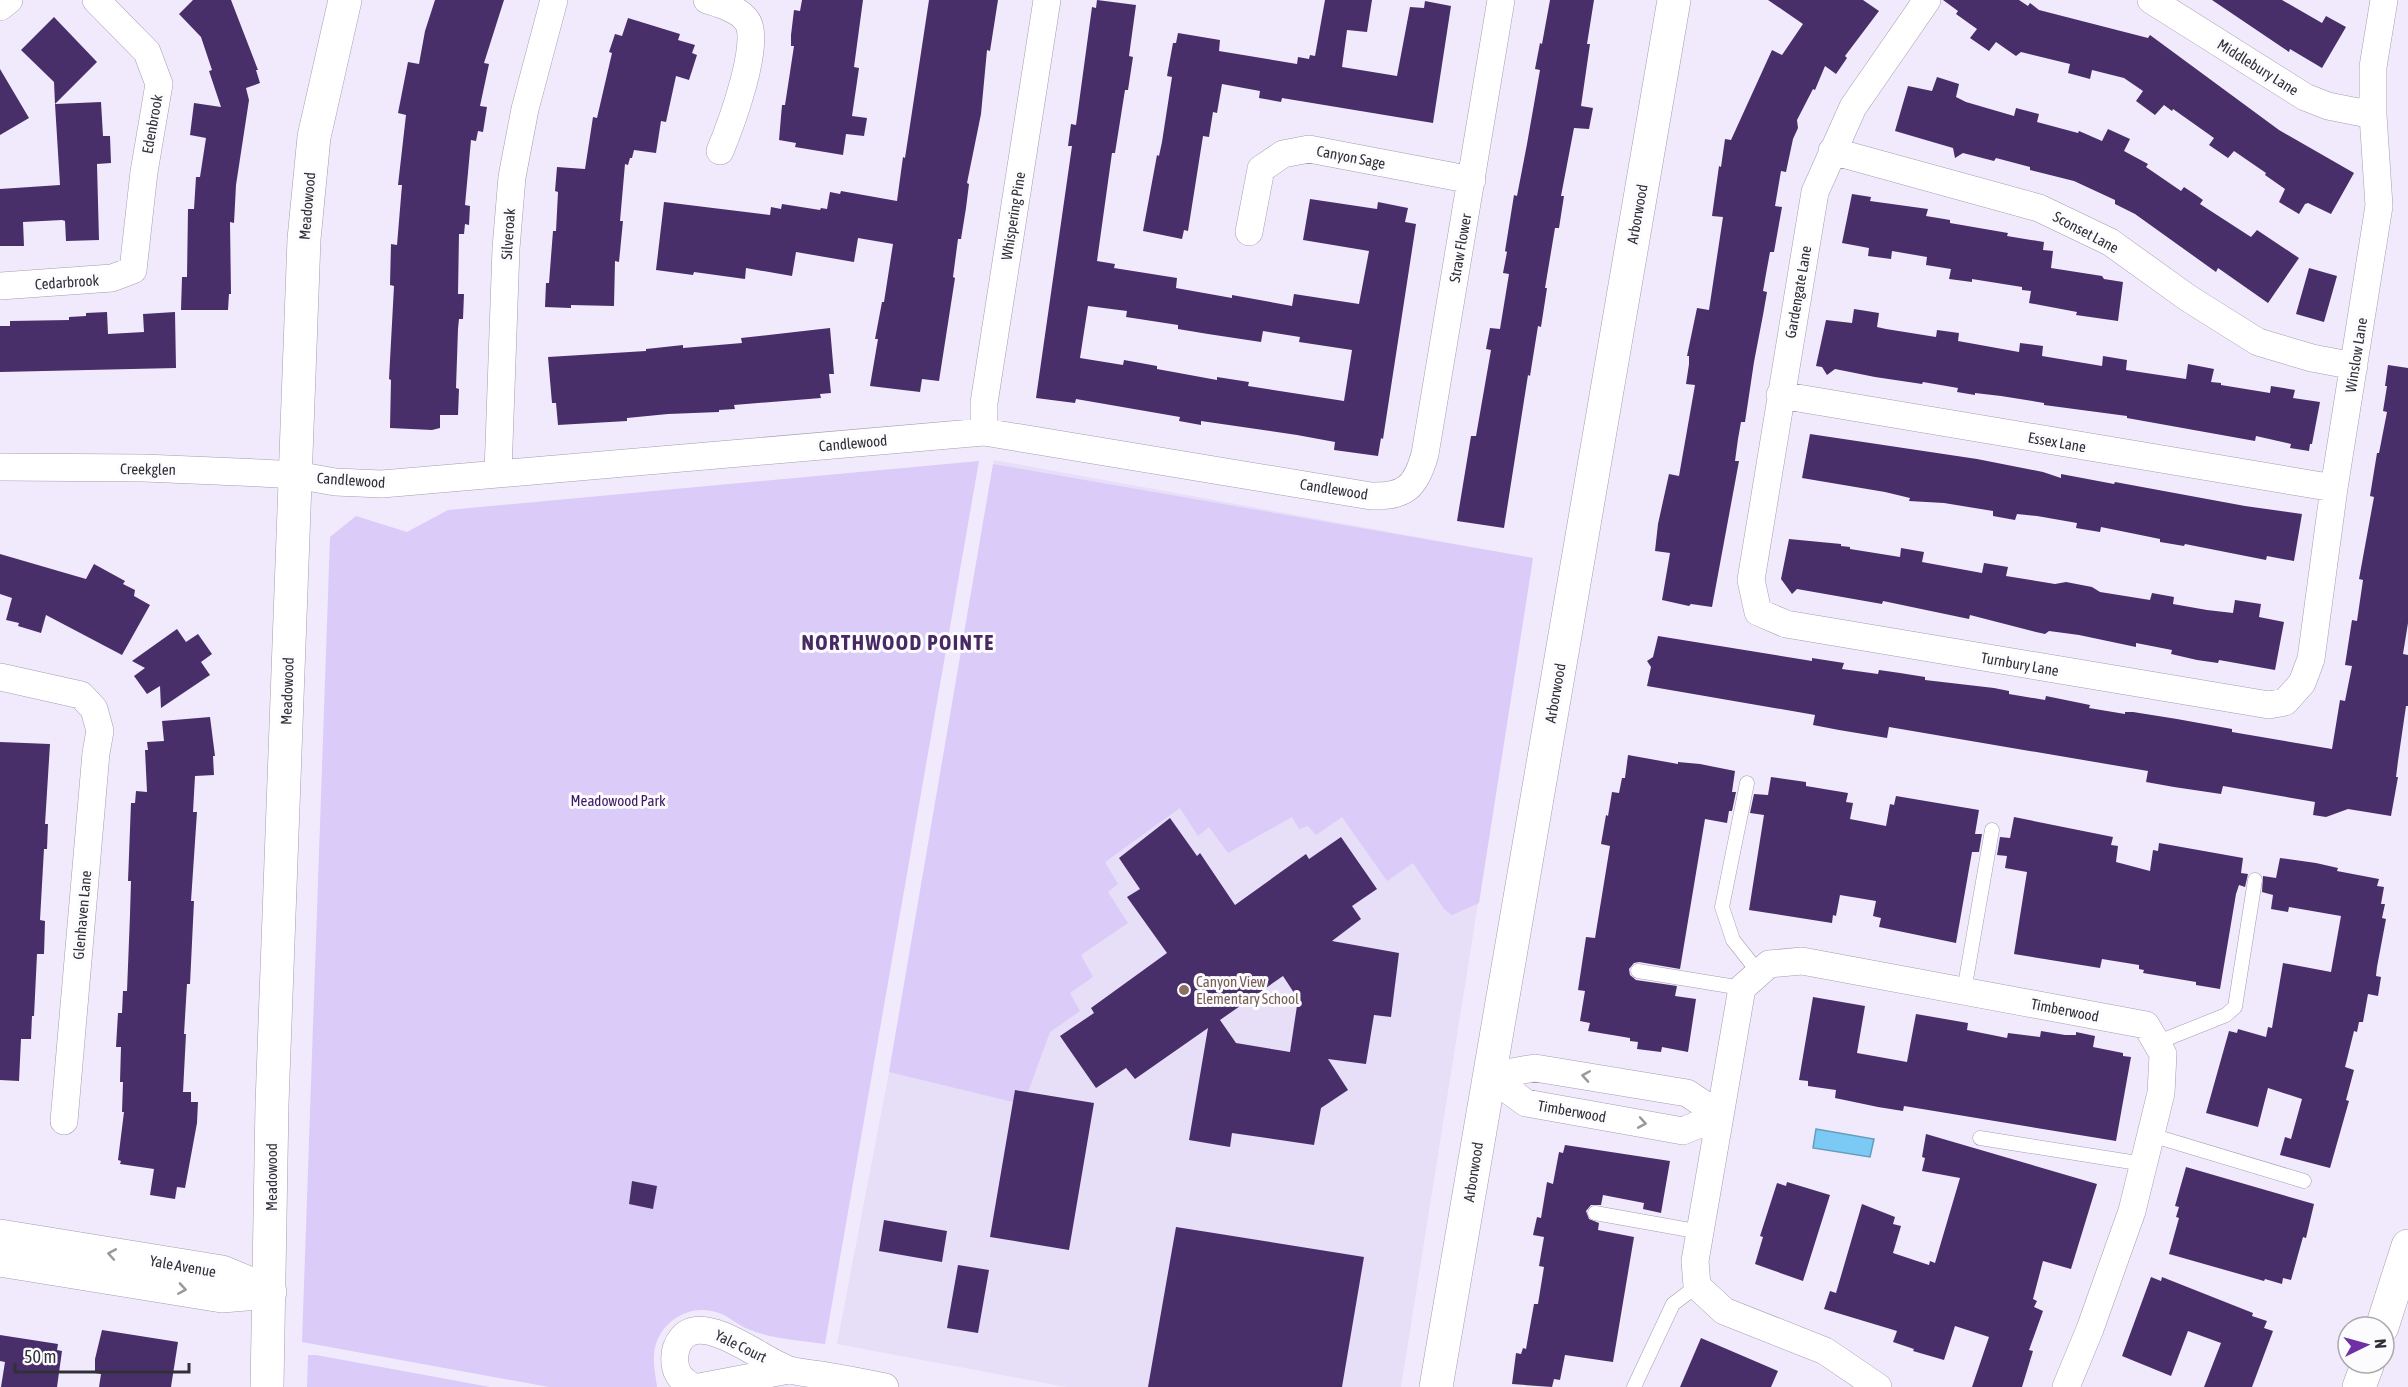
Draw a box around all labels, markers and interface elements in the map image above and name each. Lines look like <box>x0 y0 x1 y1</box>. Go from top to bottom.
street label: Middlebury Lane <box>2214 35 2302 99</box>
street label: Edenbrook <box>138 93 166 155</box>
street label: Canyon Sage <box>1315 142 1387 172</box>
street label: Meadowood <box>296 171 318 241</box>
street label: Whispering Pine <box>998 171 1028 261</box>
street label: Arborwood <box>1623 183 1651 245</box>
street label: Silveroak <box>498 207 518 260</box>
street label: Sconset Lane <box>2050 208 2122 256</box>
street label: Straw Flower <box>1446 212 1475 284</box>
street label: Gardengate Lane <box>1782 244 1815 340</box>
street label: Cedarbrook <box>34 271 100 293</box>
street label: Winslow Lane <box>2342 316 2370 394</box>
street label: Essex Lane <box>2027 429 2088 455</box>
street label: Candlewood <box>818 432 888 454</box>
street label: Creekglen <box>120 460 176 478</box>
street label: Candlewood <box>316 469 386 491</box>
street label: Candlewood <box>1299 475 1369 503</box>
district label: NORTHWOOD POINTE <box>801 630 995 654</box>
street label: Turnbury Lane <box>1980 649 2060 679</box>
street label: Meadowood <box>277 657 297 725</box>
street label: Arborwood <box>1541 662 1569 724</box>
park label: Meadowood Park <box>571 792 666 809</box>
street label: Glenhaven Lane <box>70 870 94 960</box>
place label: Canyon View Elementary School <box>1196 973 1299 1007</box>
marker: Canyon View Elementary School <box>1177 983 1191 997</box>
street label: Timberwood <box>2030 995 2100 1025</box>
one-way arrow <box>1581 1071 1590 1083</box>
street label: Timberwood <box>1537 1097 1607 1125</box>
one-way arrow <box>1637 1117 1646 1129</box>
street label: Arborwood <box>1460 1141 1486 1203</box>
street label: Meadowood <box>263 1143 280 1211</box>
one-way arrow <box>108 1248 117 1260</box>
street label: Yale Avenue <box>149 1252 218 1280</box>
one-way arrow <box>176 1282 186 1295</box>
north arrow <box>2336 1315 2396 1375</box>
street label: Yale Court <box>713 1326 769 1366</box>
scale bar <box>15 1336 189 1374</box>
text: N <box>2372 1338 2390 1349</box>
text: 50 m <box>24 1346 56 1367</box>

